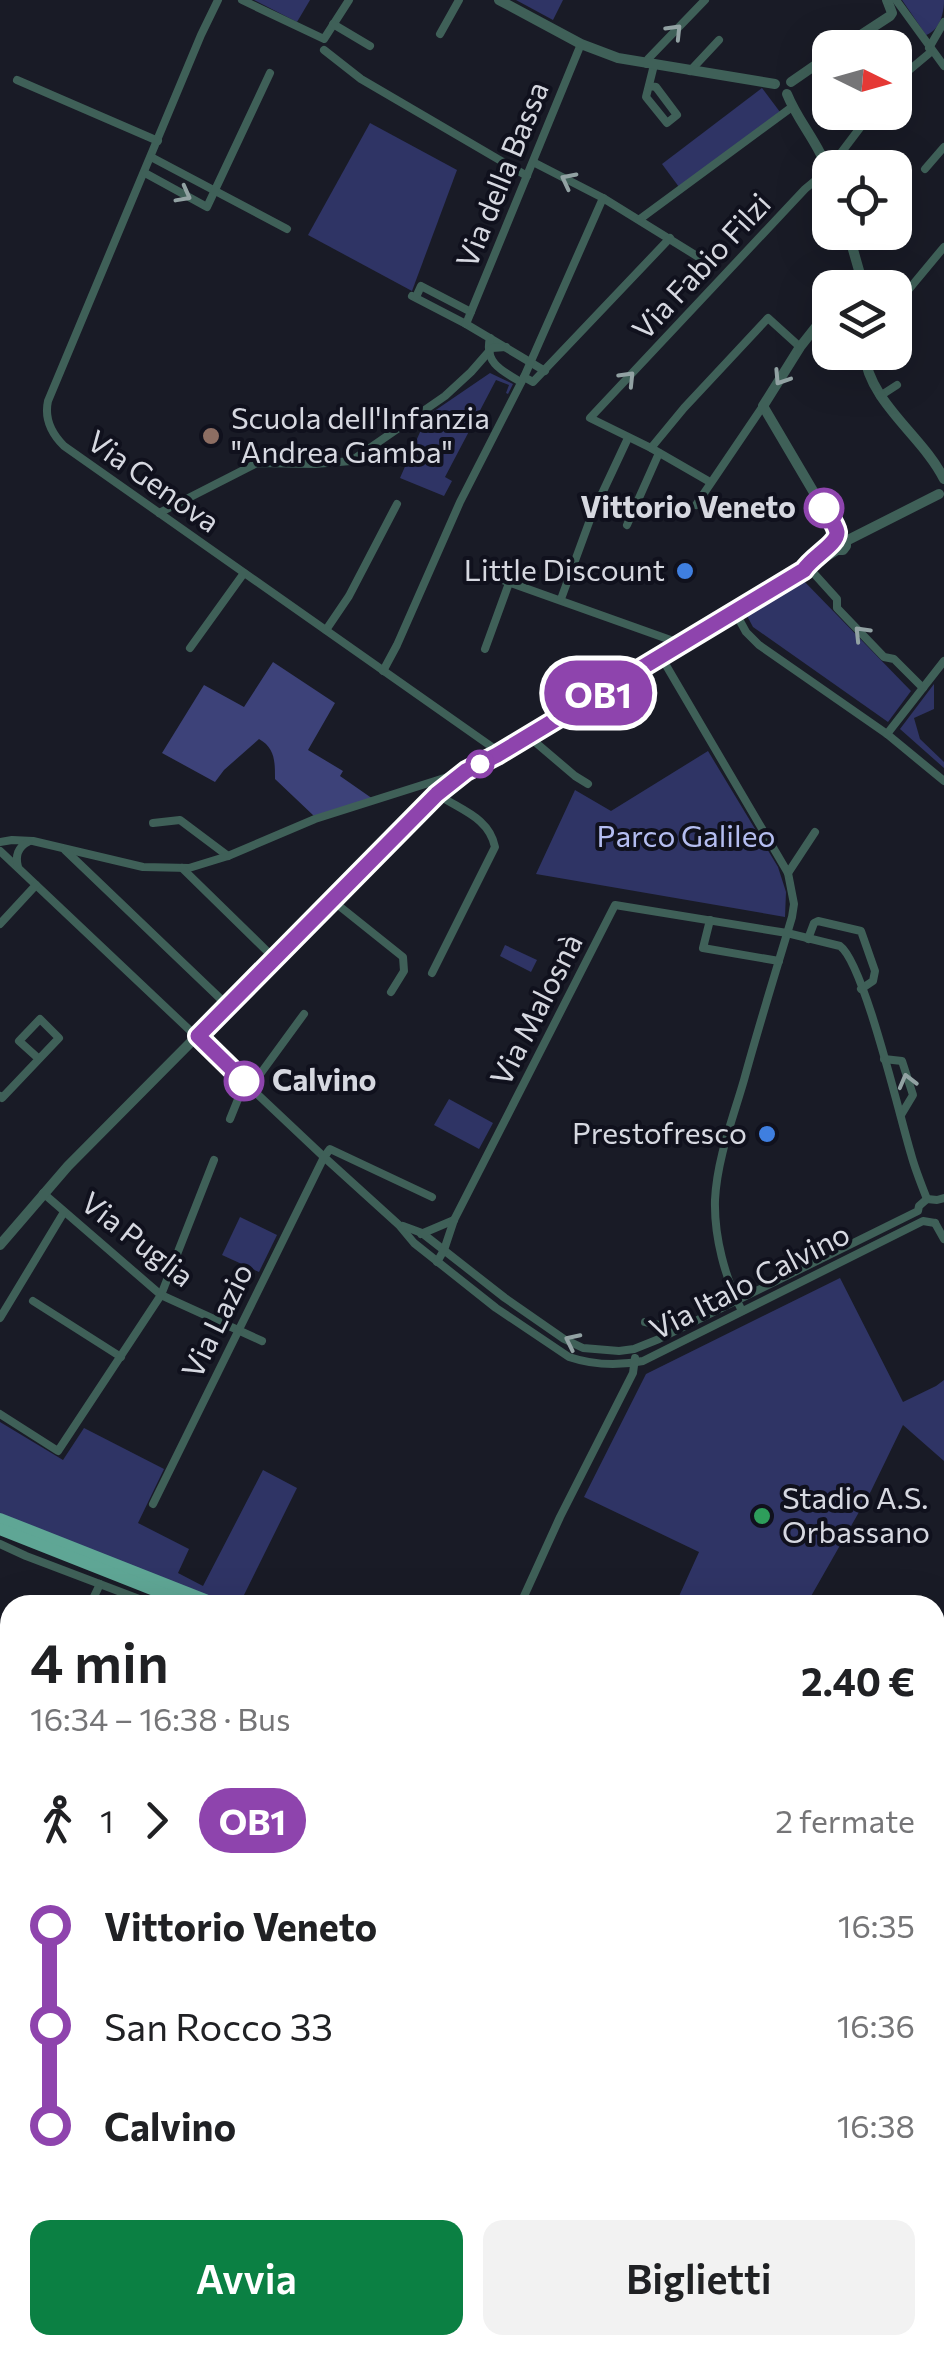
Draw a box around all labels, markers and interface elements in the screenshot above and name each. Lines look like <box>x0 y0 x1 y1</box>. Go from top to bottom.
one-way arrow <box>663 25 681 43</box>
north arrow <box>812 30 912 130</box>
map controls <box>812 30 912 370</box>
street label: Via della Bassa <box>447 76 555 273</box>
button: locate <box>812 150 912 250</box>
one-way arrow <box>560 172 578 192</box>
one-way arrow <box>174 182 192 202</box>
street label: Via Fabio Filzi <box>623 185 777 346</box>
button: layers <box>812 270 912 370</box>
one-way arrow <box>774 367 793 385</box>
one-way arrow <box>616 371 634 390</box>
place label: Scuola dell'Infanzia "Andrea Gamba" <box>231 398 490 469</box>
street label: Via Genova <box>81 421 228 539</box>
marker: Scuola dell'Infanzia "Andrea Gamba" <box>200 425 222 447</box>
place label: Vittorio Veneto <box>580 487 796 524</box>
marker: Vittorio Veneto <box>805 489 843 527</box>
place label: Little Discount <box>464 550 665 587</box>
marker: Little Discount <box>674 560 696 582</box>
one-way arrow <box>854 626 872 645</box>
line badge: OB1 <box>540 660 656 726</box>
text: OB1 <box>564 672 632 715</box>
unlabelled marker <box>467 751 493 777</box>
park label: Parco Galileo <box>597 816 775 853</box>
street label: Via Malosnà <box>481 927 589 1091</box>
place label: Calvino <box>272 1060 376 1097</box>
marker: Calvino <box>225 1062 263 1100</box>
one-way arrow <box>898 1072 919 1090</box>
place label: Prestofresco <box>572 1113 747 1150</box>
marker: Prestofresco <box>756 1123 778 1145</box>
street label: Via Puglia <box>75 1183 202 1293</box>
street label: Via Italo Calvino <box>643 1213 855 1346</box>
street label: Via Lazio <box>172 1256 259 1383</box>
one-way arrow <box>564 1334 582 1354</box>
place label: Stadio A.S. Orbassano <box>782 1478 930 1549</box>
marker: Stadio A.S. Orbassano <box>751 1505 773 1527</box>
text: 4 min <box>30 1627 169 1694</box>
text: 2.40 € <box>801 1657 915 1704</box>
text: 16:34 – 16:38 · Bus <box>30 1698 290 1738</box>
icon: walk <box>30 1793 85 1848</box>
icon: forward <box>129 1793 184 1848</box>
text: OB1 <box>219 1799 286 1842</box>
text: 1 <box>100 1800 114 1840</box>
text: 2 fermate <box>775 1800 915 1840</box>
text: Vittorio Veneto <box>104 1902 377 1949</box>
text: 16:35 <box>838 1905 915 1945</box>
text: San Rocco 33 <box>104 2002 333 2049</box>
text: 16:36 <box>837 2005 915 2045</box>
text: Calvino <box>104 2102 236 2149</box>
text: 16:38 <box>837 2105 915 2145</box>
button: Avvia <box>30 2220 463 2335</box>
button: Biglietti <box>483 2220 915 2335</box>

